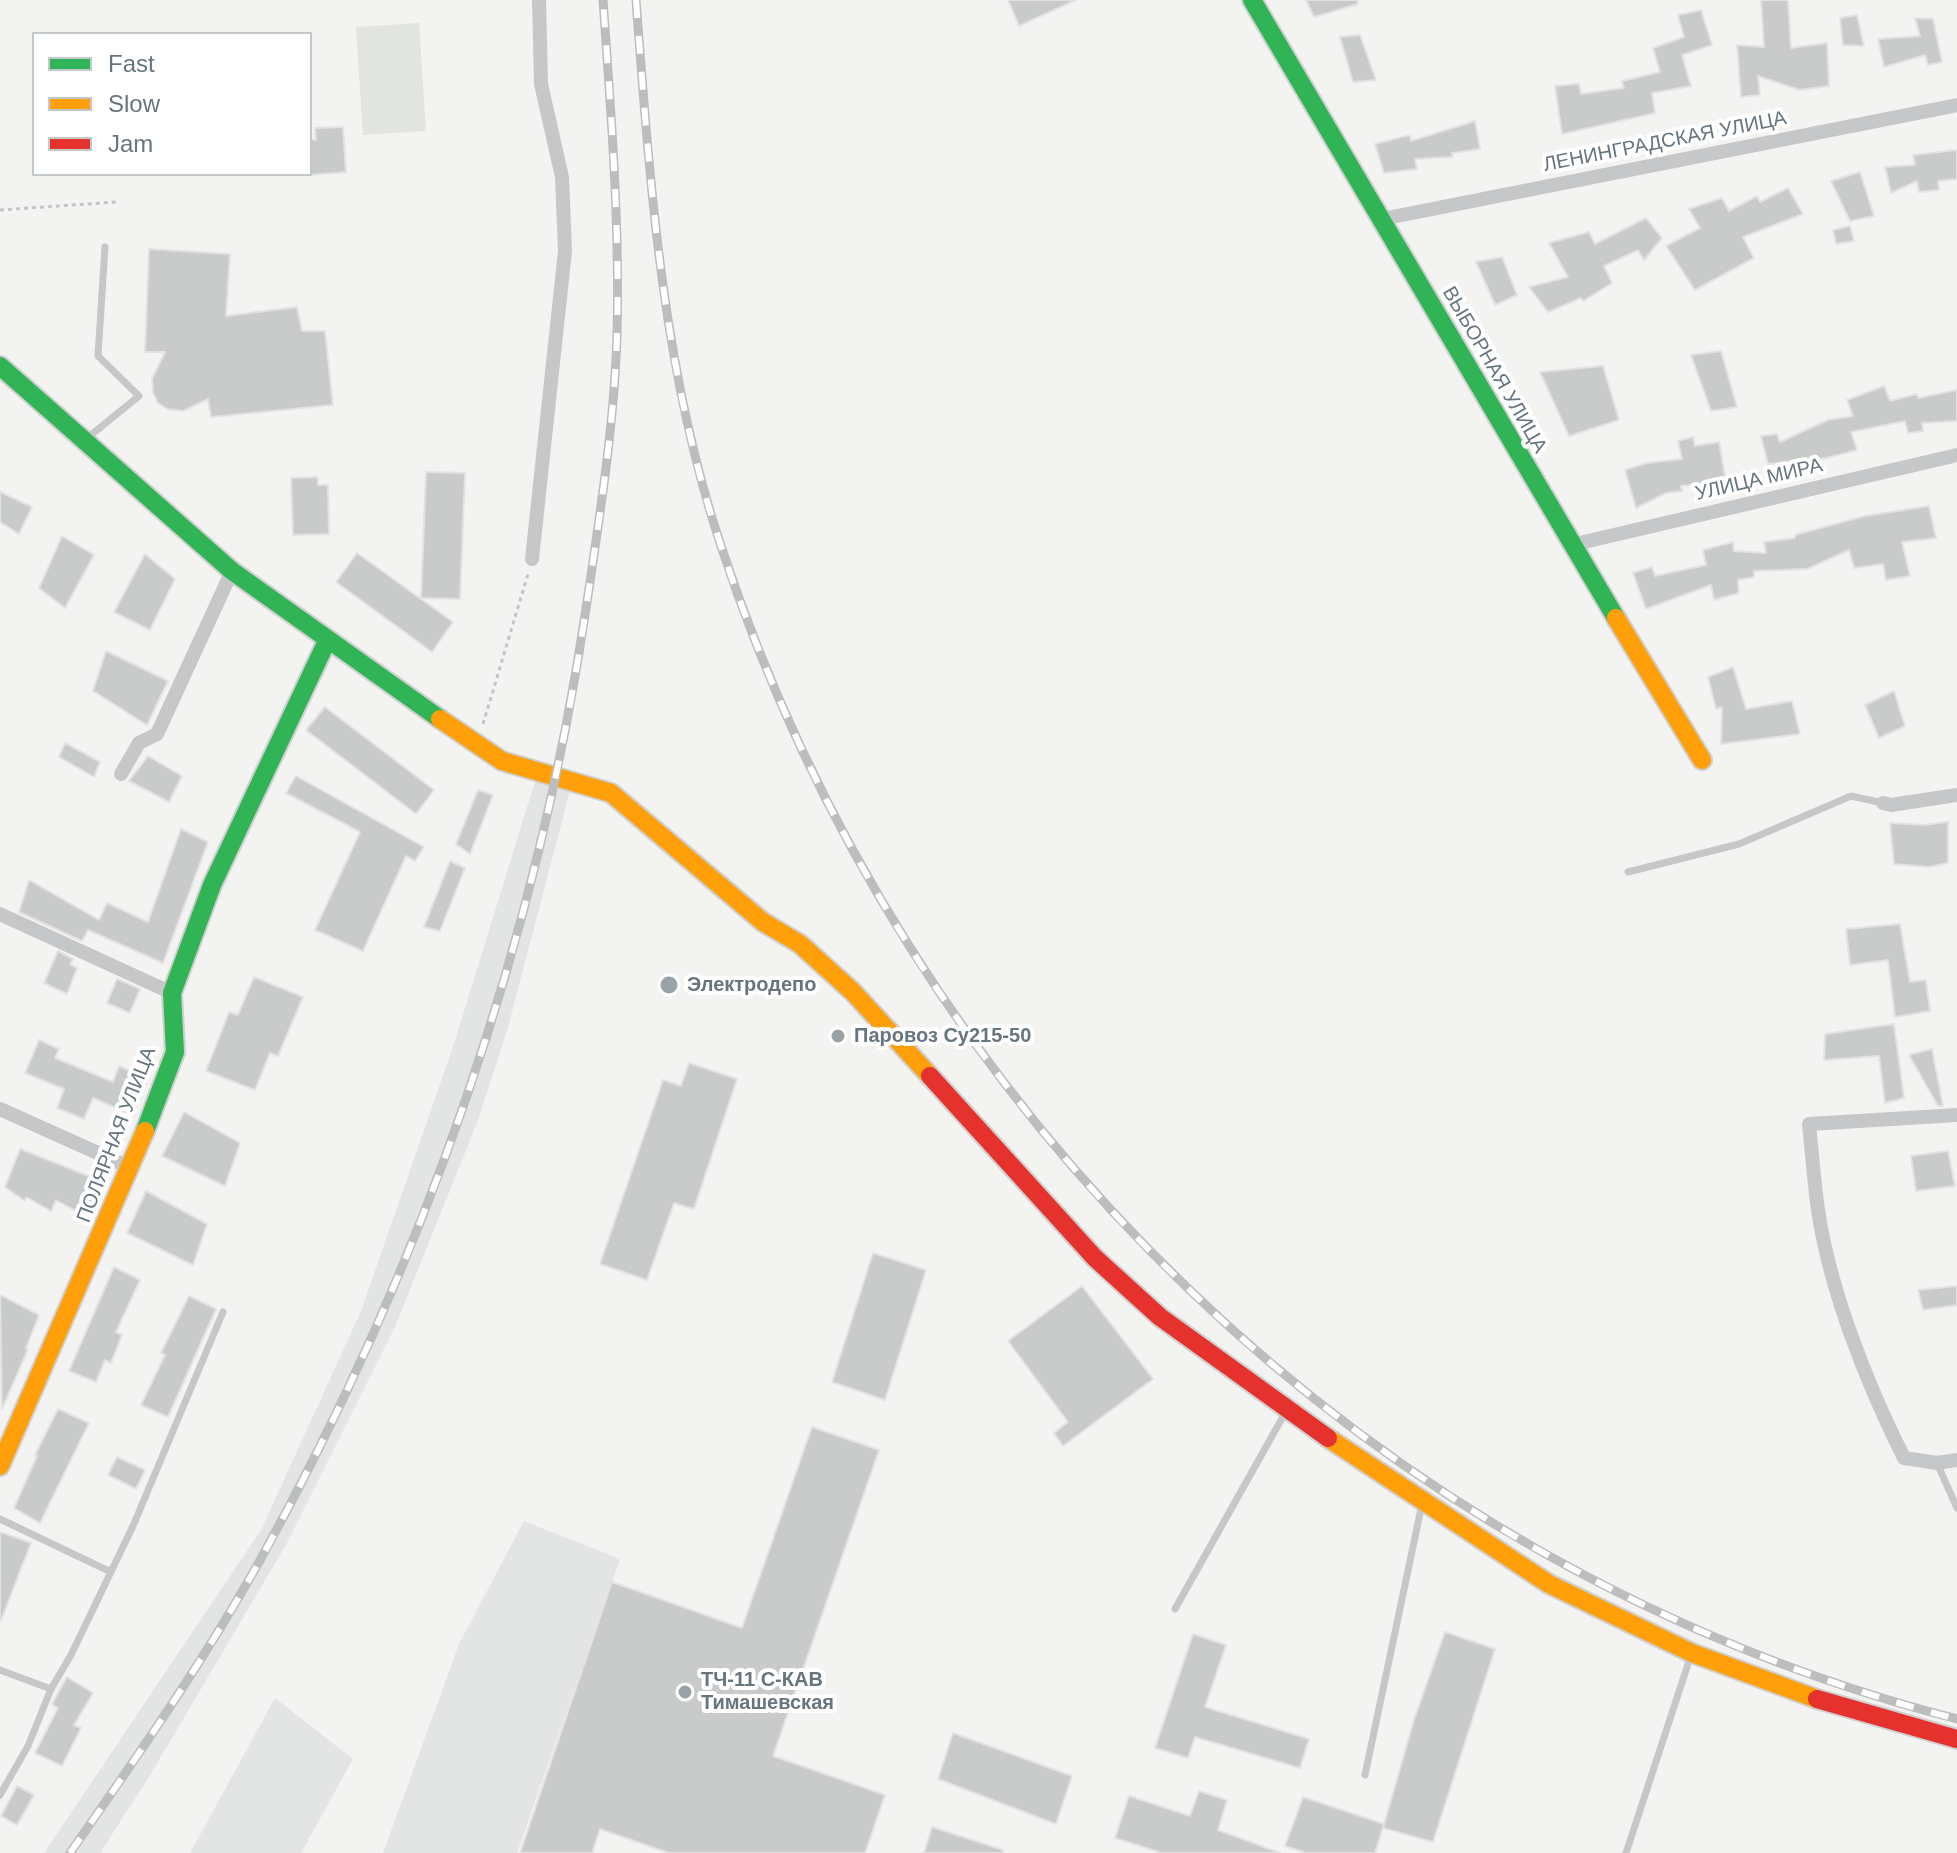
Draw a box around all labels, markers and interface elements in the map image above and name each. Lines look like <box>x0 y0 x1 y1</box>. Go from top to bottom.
legend <box>32 32 312 176</box>
text: Fast <box>108 50 155 77</box>
text: Slow <box>108 90 160 117</box>
street label: ЛЕНИНГРАДСКАЯ УЛИЦА <box>1541 107 1789 177</box>
text: Jam <box>108 130 153 157</box>
street label: ВЫБОРНАЯ УЛИЦА <box>1437 282 1551 458</box>
street label: УЛИЦА МИРА <box>1693 454 1825 506</box>
place label: Электродепо <box>687 973 816 997</box>
marker: Электродепо <box>658 974 680 996</box>
place label: Паровоз Су215-50 <box>854 1024 1031 1048</box>
marker: Паровоз Су215-50 <box>829 1027 847 1045</box>
street label: ПОЛЯРНАЯ УЛИЦА <box>72 1044 162 1226</box>
place label: ТЧ-11 С-КАВ Тимашевская <box>701 1668 834 1715</box>
marker: ТЧ-11 С-КАВ Тимашевская <box>676 1683 694 1701</box>

